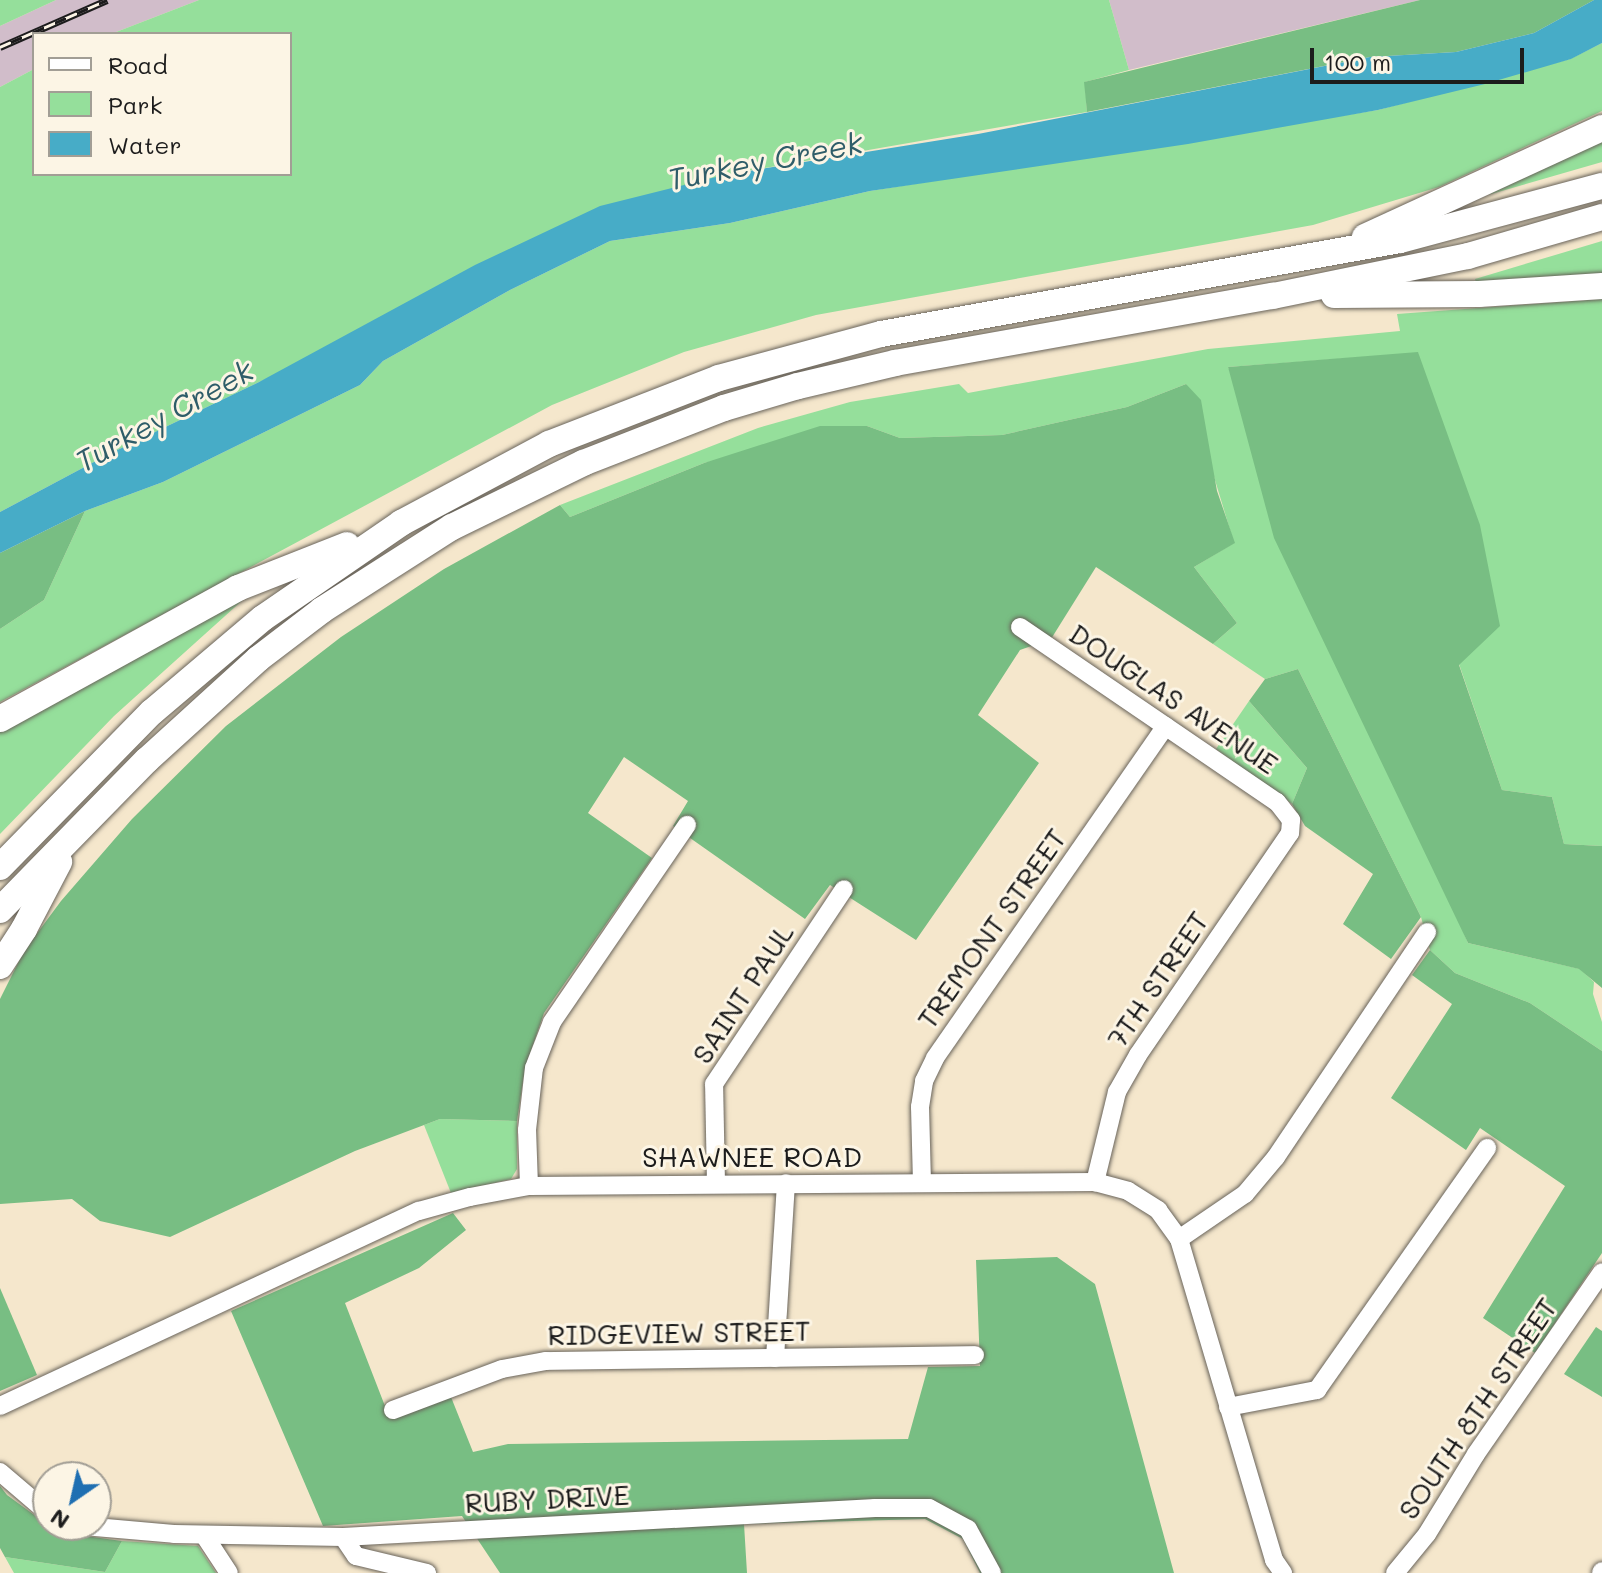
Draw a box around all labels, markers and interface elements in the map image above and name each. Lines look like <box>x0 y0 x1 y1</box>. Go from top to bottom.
legend <box>32 32 292 176</box>
scale bar <box>1314 32 1528 82</box>
text: 100 m <box>1324 46 1391 77</box>
text: Road <box>108 49 168 80</box>
text: Park <box>108 89 162 120</box>
water label: Turkey Creek <box>665 123 865 197</box>
text: Water <box>108 129 182 160</box>
water label: Turkey Creek <box>69 351 259 479</box>
street label: DOUGLAS AVENUE <box>1063 616 1285 780</box>
street label: TREMONT STREET <box>909 822 1073 1034</box>
street label: 7TH STREET <box>1099 904 1215 1054</box>
street label: SAINT PAUL <box>684 917 800 1069</box>
street label: SHAWNEE ROAD <box>642 1139 862 1173</box>
street label: SOUTH 8TH STREET <box>1390 1291 1564 1525</box>
street label: RIDGEVIEW STREET <box>547 1313 811 1351</box>
north arrow <box>32 1461 112 1541</box>
street label: RUBY DRIVE <box>464 1477 630 1519</box>
text: N <box>44 1503 74 1536</box>

